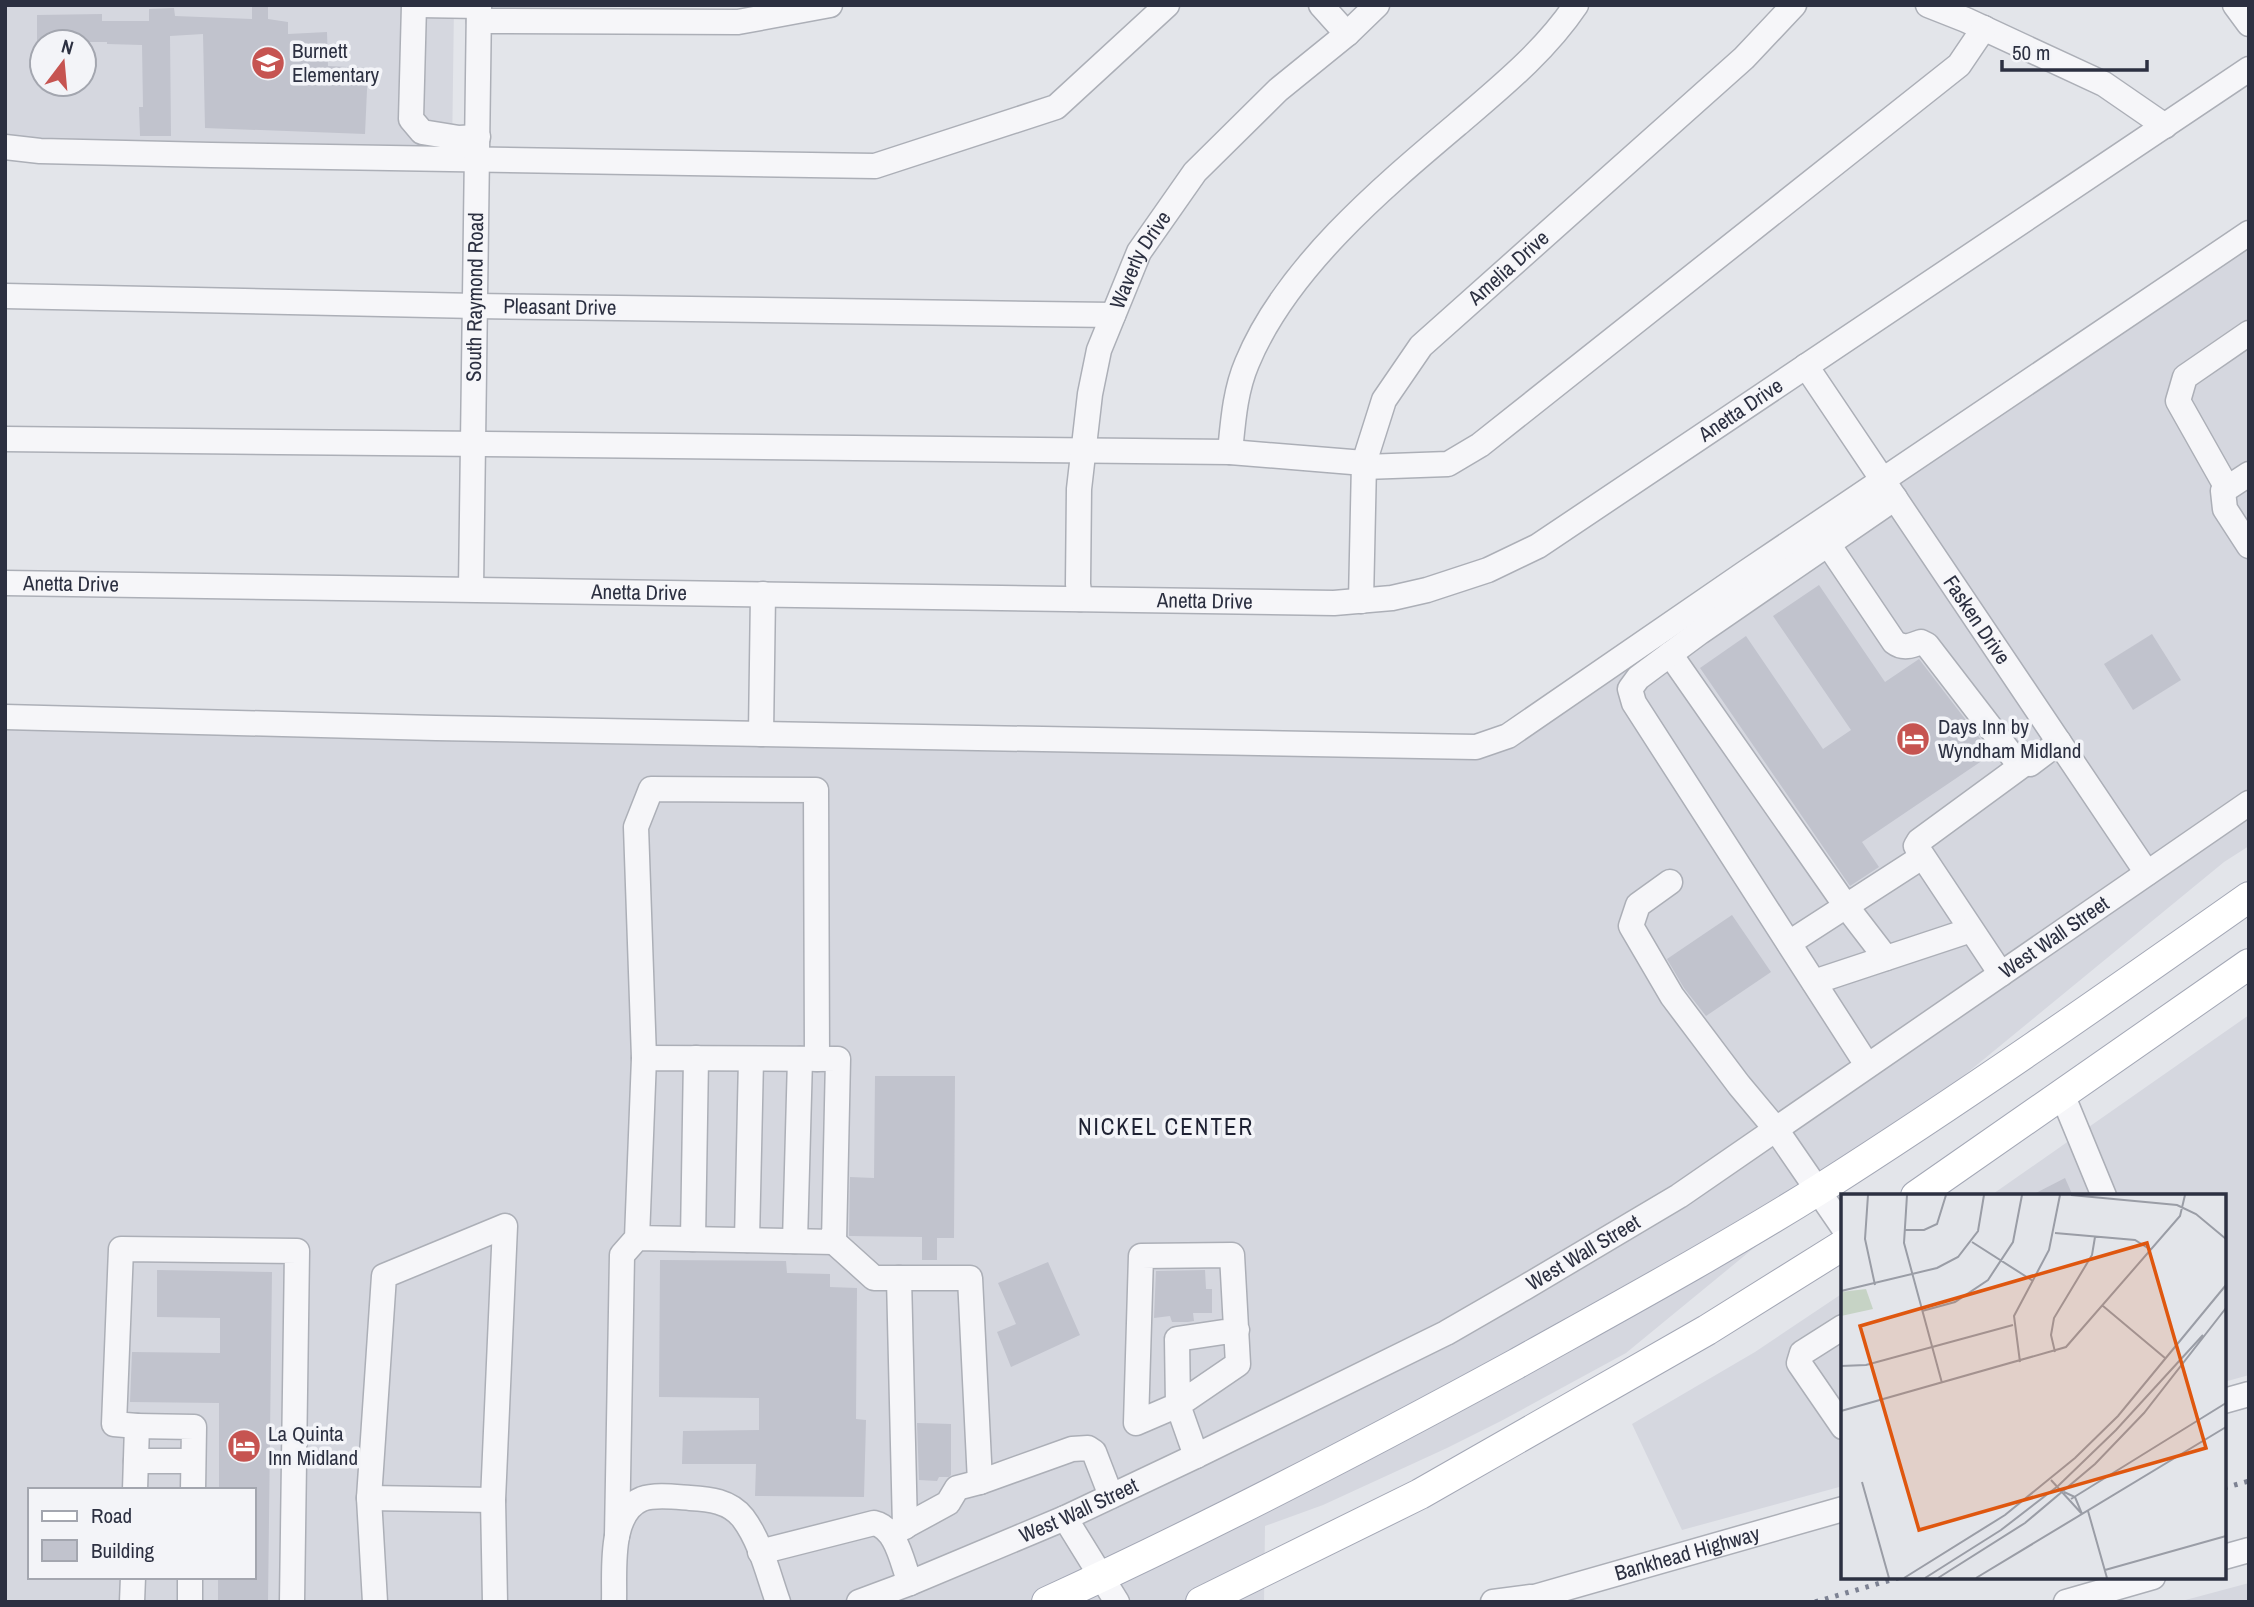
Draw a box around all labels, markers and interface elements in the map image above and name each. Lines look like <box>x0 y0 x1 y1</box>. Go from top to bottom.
north arrow <box>28 28 98 98</box>
scale bar <box>2002 28 2147 72</box>
text: N <box>59 33 77 61</box>
place label: Burnett Elementary <box>292 36 379 89</box>
text: 50 m <box>2012 38 2050 67</box>
school or university icon: Burnett Elementary <box>249 44 287 82</box>
street label: Waverly Drive <box>1102 205 1178 313</box>
street label: South Raymond Road <box>459 212 490 382</box>
street label: Amelia Drive <box>1461 224 1555 312</box>
street label: Pleasant Drive <box>503 291 617 322</box>
street label: Anetta Drive <box>1692 371 1788 449</box>
street label: Anetta Drive <box>22 568 119 599</box>
street label: Fasken Drive <box>1937 569 2018 670</box>
street label: Anetta Drive <box>590 577 687 607</box>
street label: Anetta Drive <box>1156 585 1253 616</box>
place label: Days Inn by Wyndham Midland <box>1938 712 2081 765</box>
hotel icon: Days Inn by Wyndham Midland <box>1894 720 1932 758</box>
street label: West Wall Street <box>1993 889 2115 985</box>
district label: NICKEL CENTER <box>1078 1111 1254 1142</box>
inset map <box>1841 1194 2226 1579</box>
street label: West Wall Street <box>1521 1207 1645 1297</box>
place label: La Quinta Inn Midland <box>268 1419 358 1472</box>
hotel icon: La Quinta Inn Midland <box>225 1427 263 1465</box>
street label: West Wall Street <box>1015 1470 1143 1550</box>
legend <box>28 1488 256 1579</box>
text: Road <box>91 1501 132 1530</box>
street label: Bankhead Highway <box>1611 1518 1763 1587</box>
text: Building <box>91 1536 155 1565</box>

